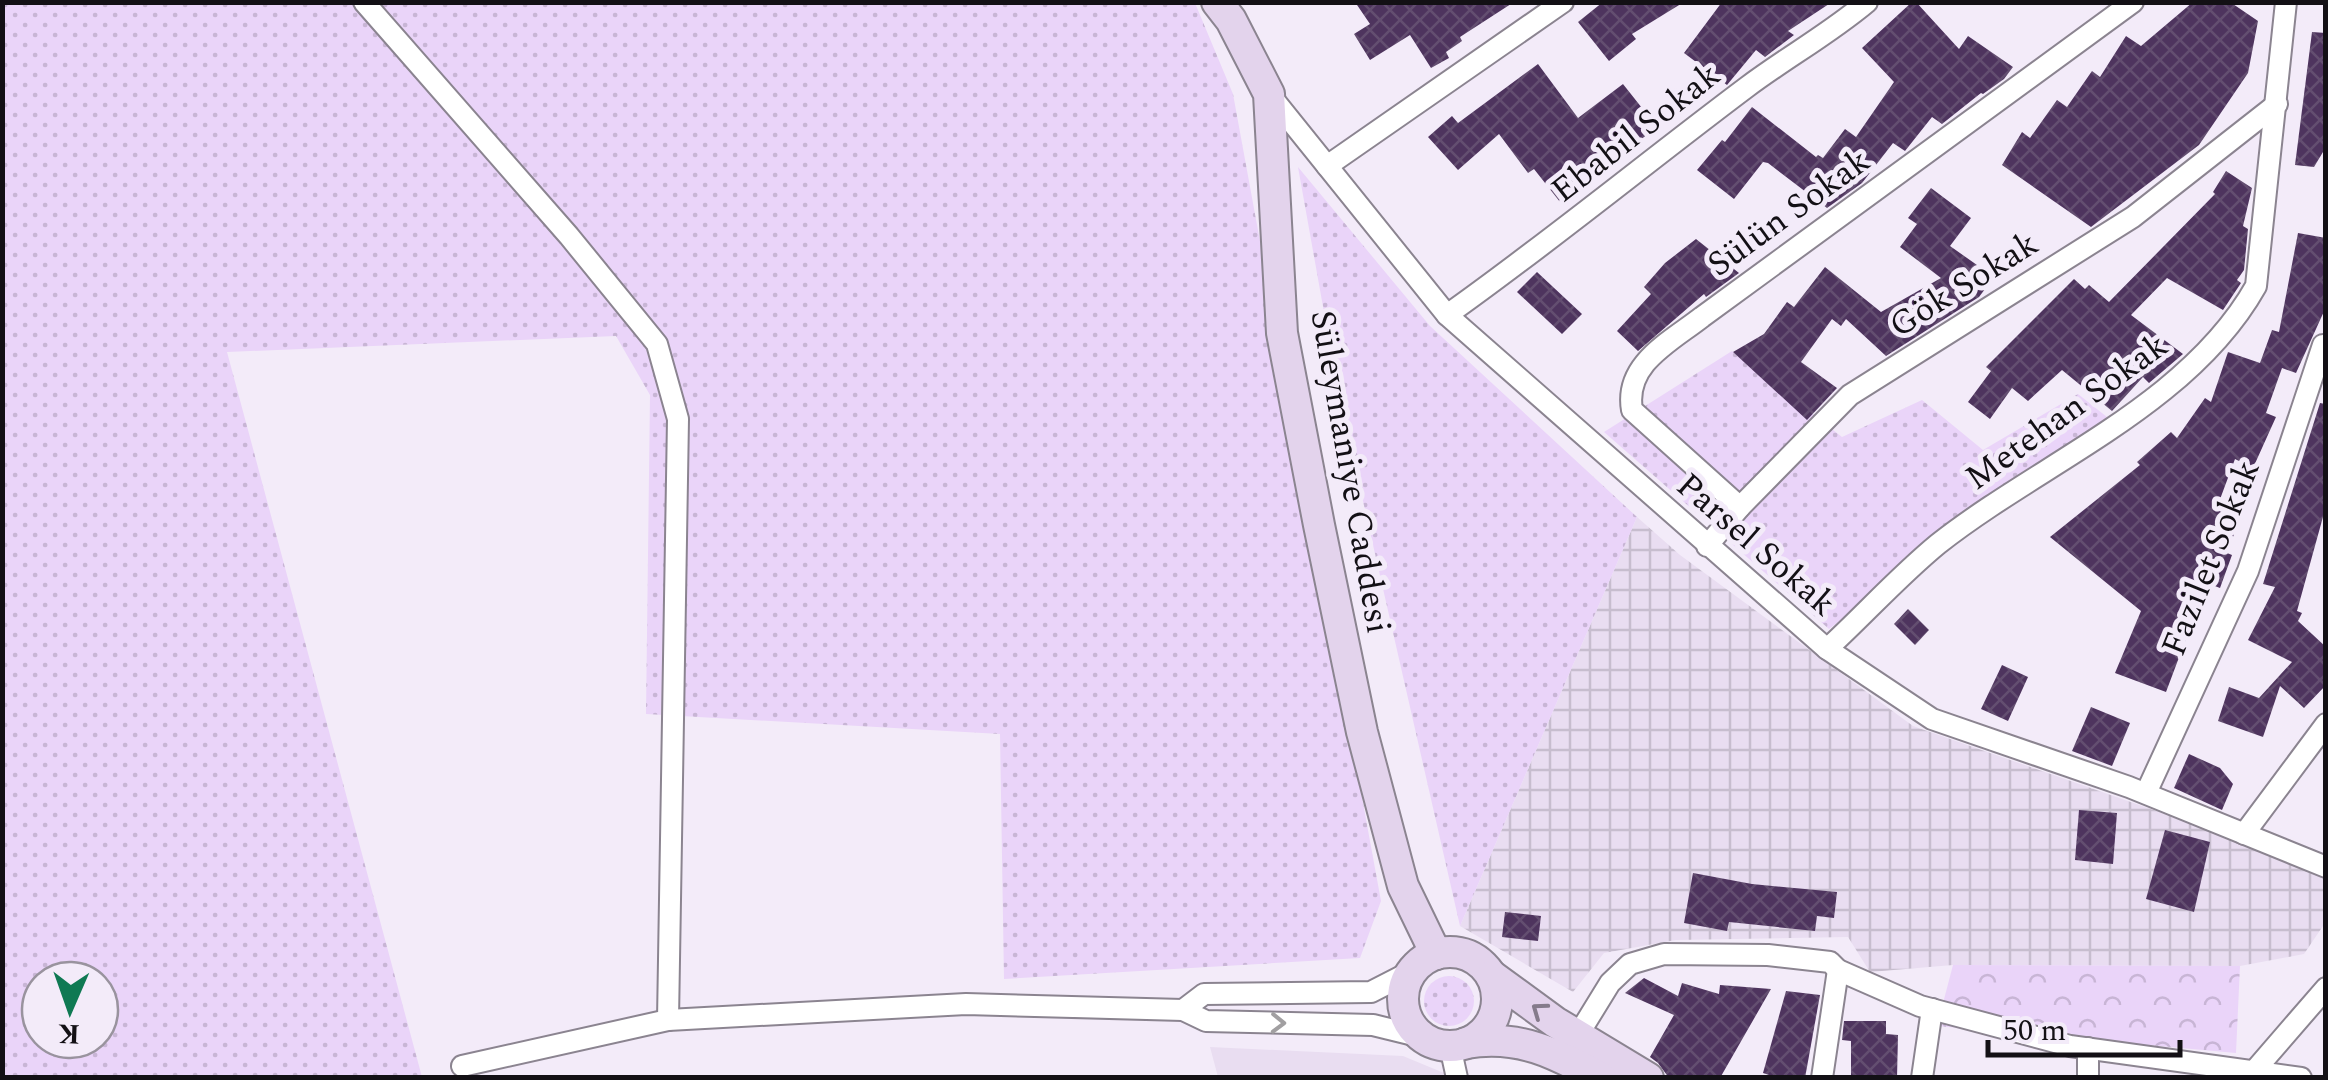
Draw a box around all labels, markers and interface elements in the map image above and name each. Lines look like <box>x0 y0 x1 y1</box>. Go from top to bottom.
street label: Ebabil Sokak <box>1540 50 1732 216</box>
street label: Sülün Sokak <box>1696 135 1882 291</box>
street label: Gök Sokak <box>1879 218 2049 352</box>
street label: Süleymaniye Caddesi <box>1295 306 1405 638</box>
street label: Metehan Sokak <box>1954 320 2180 504</box>
street label: Fazilet Sokak <box>2148 452 2274 664</box>
street label: Parsel Sokak <box>1664 460 1848 630</box>
north arrow <box>20 960 120 1060</box>
scale bar <box>1988 995 2180 1057</box>
one-way arrow <box>1531 1004 1550 1022</box>
text: 50 m <box>2003 1008 2066 1054</box>
text: K <box>57 1012 81 1055</box>
one-way arrow <box>1270 1012 1286 1034</box>

